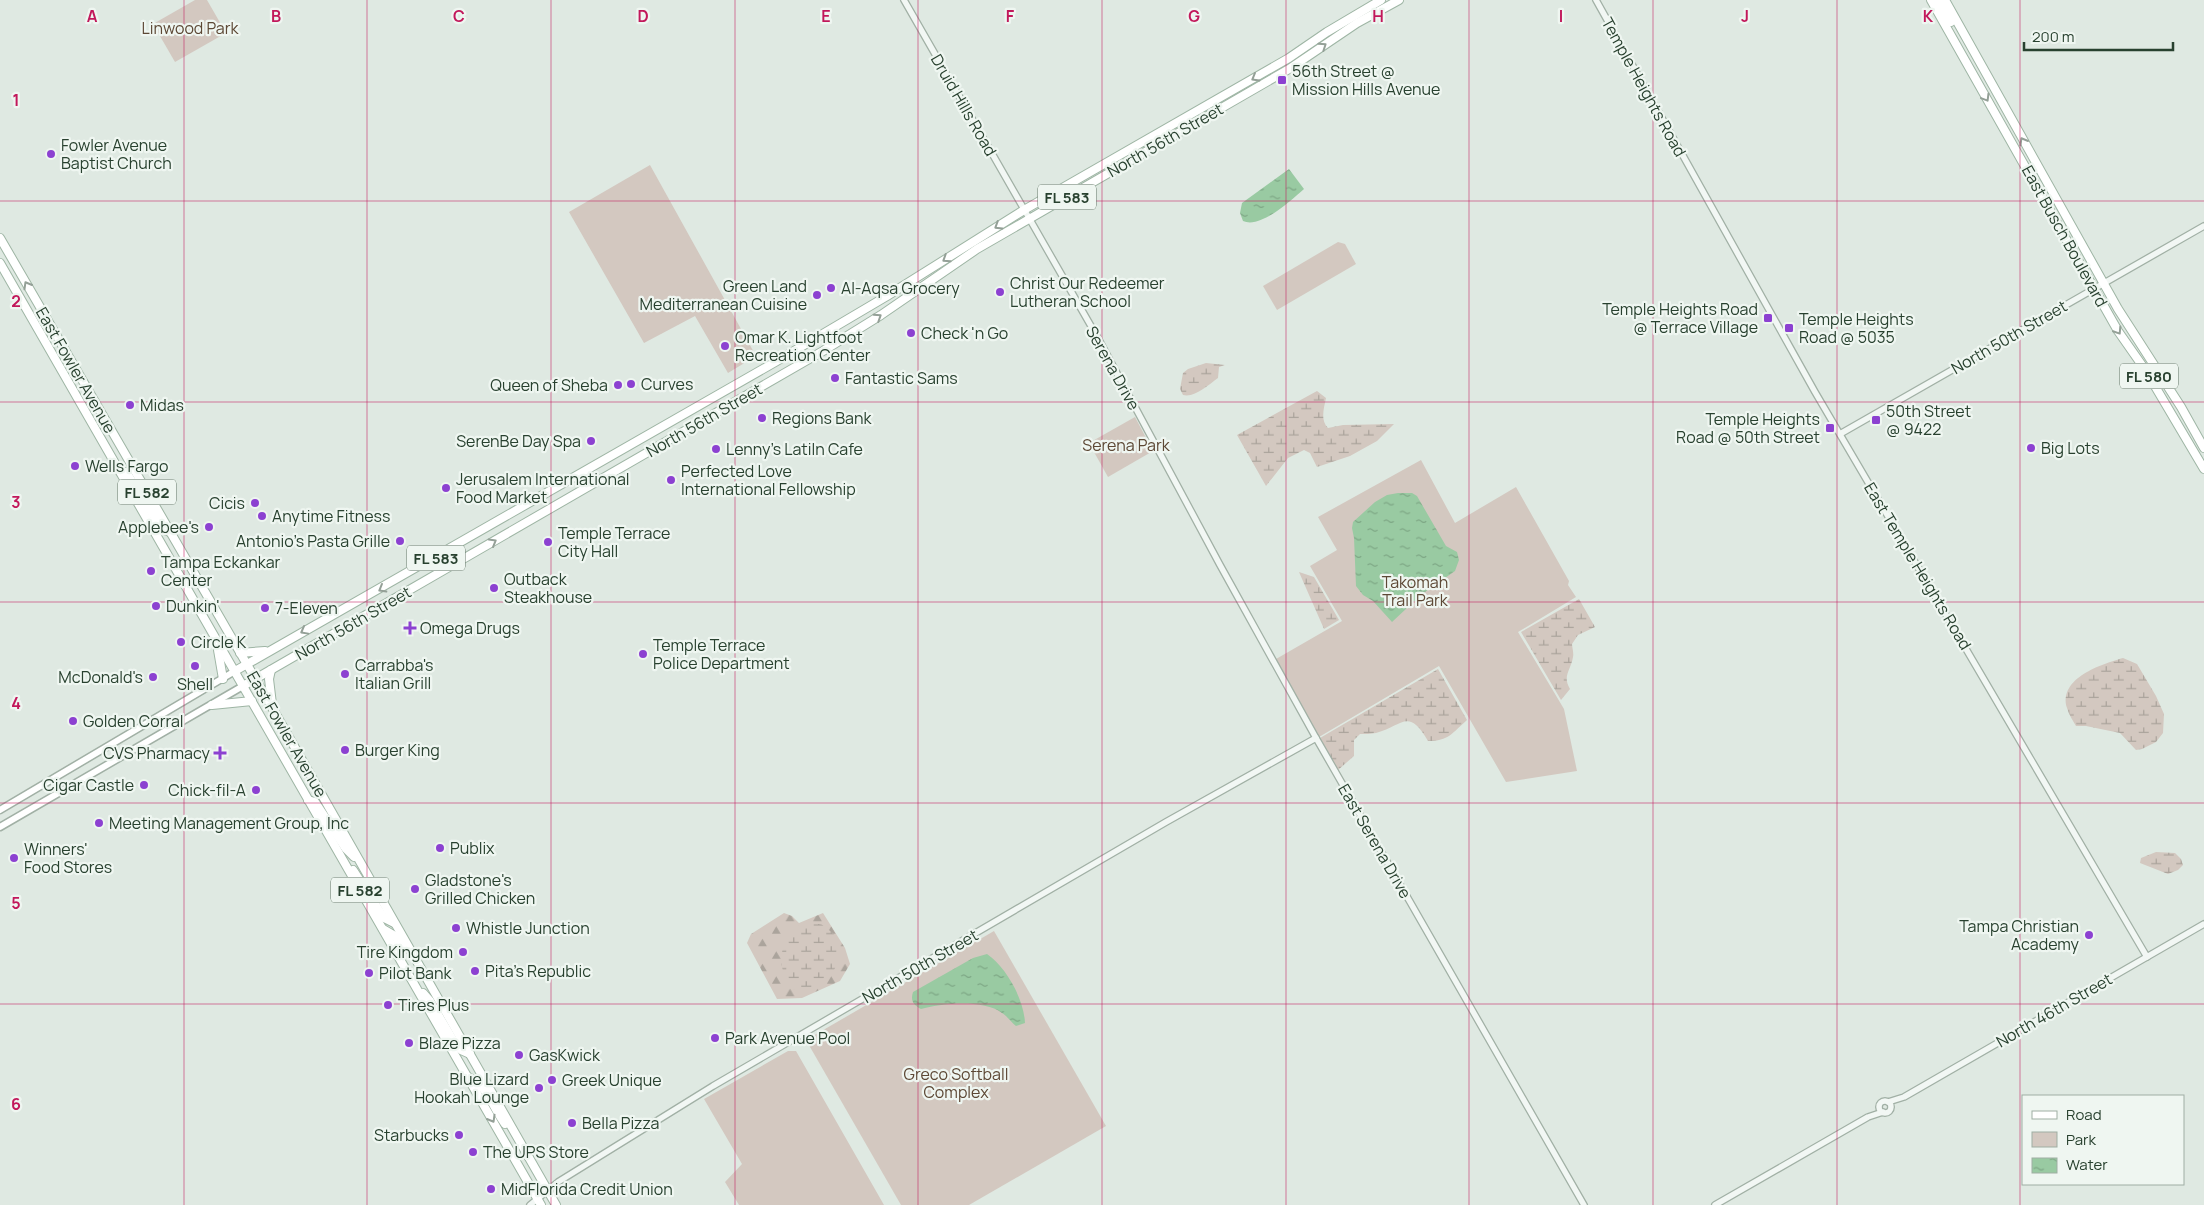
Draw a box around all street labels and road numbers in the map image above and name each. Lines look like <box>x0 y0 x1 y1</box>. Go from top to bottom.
street label: Temple Heights Road <box>1597 14 1691 160</box>
street label: Druid Hills Road <box>926 50 1002 160</box>
street label: North 56th Street <box>1103 98 1227 182</box>
street label: East Busch Boulevard <box>2017 161 2113 311</box>
road number: FL 583 <box>1038 184 1096 210</box>
street label: North 50th Street <box>1947 295 2071 379</box>
street label: East Fowler Avenue <box>31 303 121 437</box>
street label: Serena Drive <box>1081 322 1145 414</box>
road number: FL 580 <box>2120 364 2178 388</box>
street label: North 56th Street <box>642 378 766 462</box>
street label: East Temple Heights Road <box>1859 478 1977 654</box>
road number: FL 582 <box>118 480 176 504</box>
road number: FL 583 <box>407 546 465 570</box>
street label: North 56th Street <box>291 581 415 665</box>
street label: East Fowler Avenue <box>242 667 332 801</box>
street label: East Serena Drive <box>1333 780 1417 902</box>
road number: FL 582 <box>331 878 389 902</box>
street label: North 50th Street <box>858 924 982 1008</box>
street label: North 46th Street <box>1992 968 2116 1052</box>

